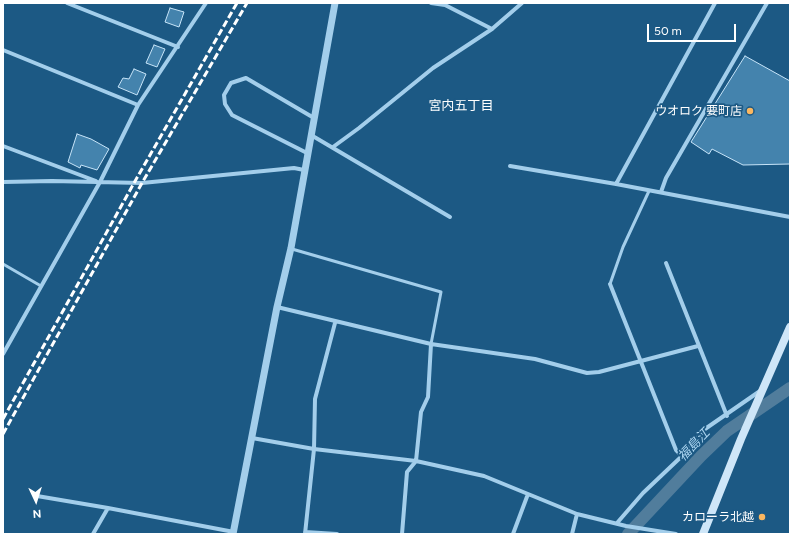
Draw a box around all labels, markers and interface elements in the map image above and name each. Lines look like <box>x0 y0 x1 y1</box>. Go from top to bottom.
scale bar <box>649 16 738 42</box>
text: 50 m <box>654 24 682 38</box>
district label: 宮内五丁目 <box>429 98 493 114</box>
place label: ウオロク 要町店 <box>655 104 742 118</box>
marker: ウオロク 要町店 <box>745 106 755 116</box>
water label: 福島江 <box>675 426 713 464</box>
north arrow <box>16 481 56 521</box>
text: N <box>32 507 42 520</box>
place label: カローラ北越 <box>682 510 754 524</box>
marker: カローラ北越 <box>757 512 767 522</box>

